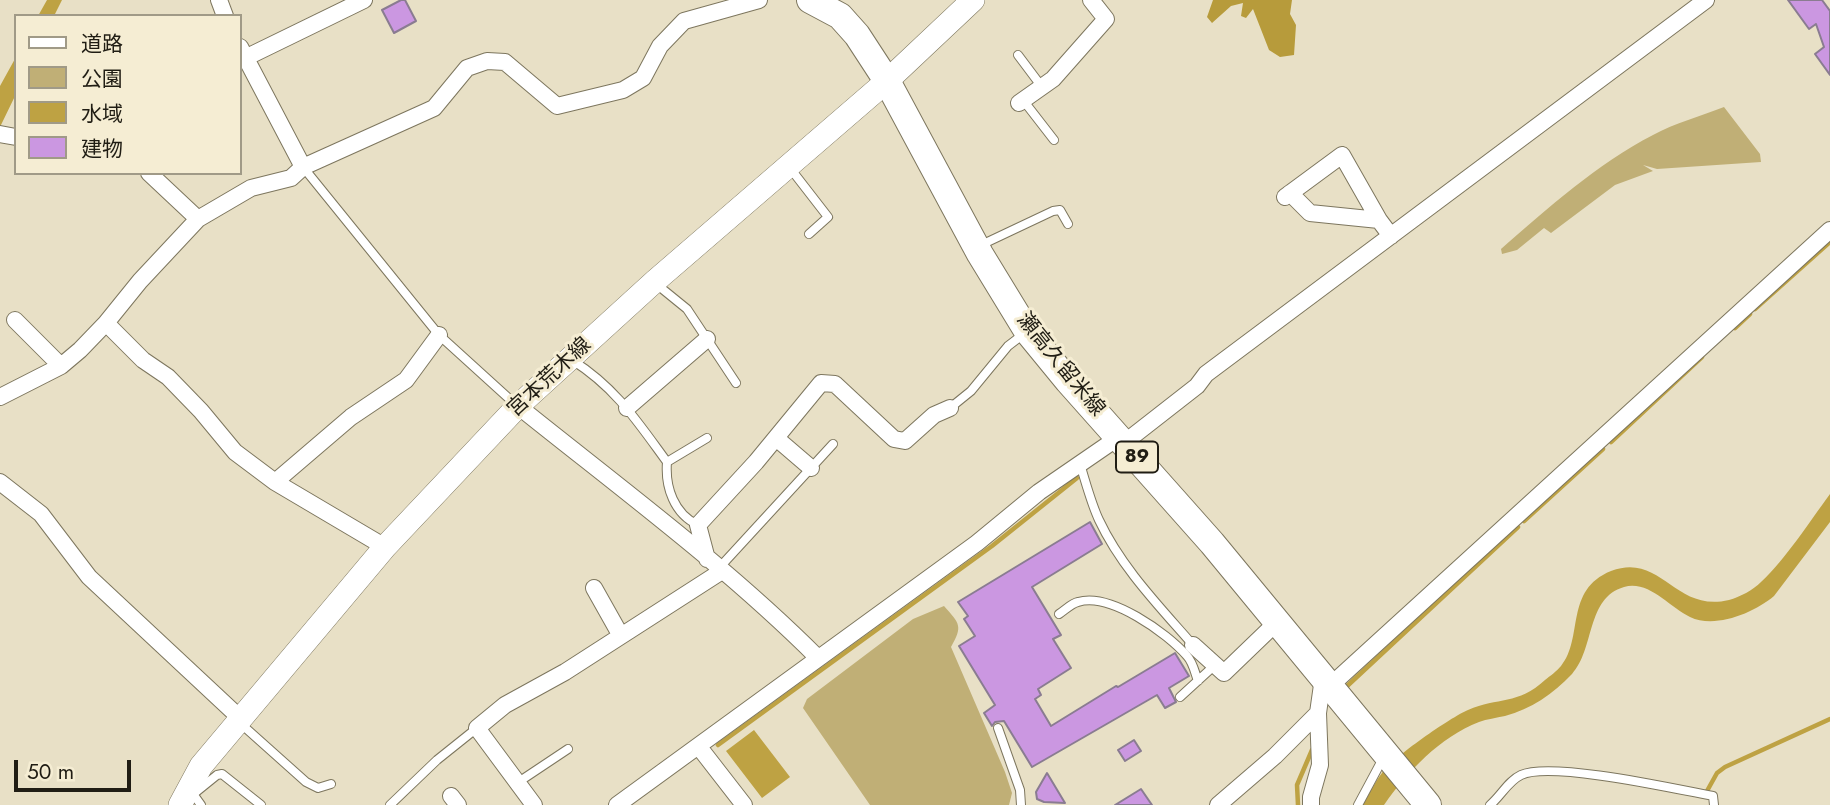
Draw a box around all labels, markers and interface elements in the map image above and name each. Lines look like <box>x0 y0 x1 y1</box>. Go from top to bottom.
legend <box>14 14 242 175</box>
text: 道路 <box>81 29 123 59</box>
text: 公園 <box>81 64 123 94</box>
text: 水域 <box>81 99 123 129</box>
text: 建物 <box>81 134 123 164</box>
street label: 瀬高久留米線 <box>1011 308 1109 422</box>
street label: 宮本荒木線 <box>503 333 597 423</box>
road number: 89 <box>1116 442 1158 472</box>
scale bar <box>18 746 135 790</box>
text: 50 m <box>27 757 74 787</box>

